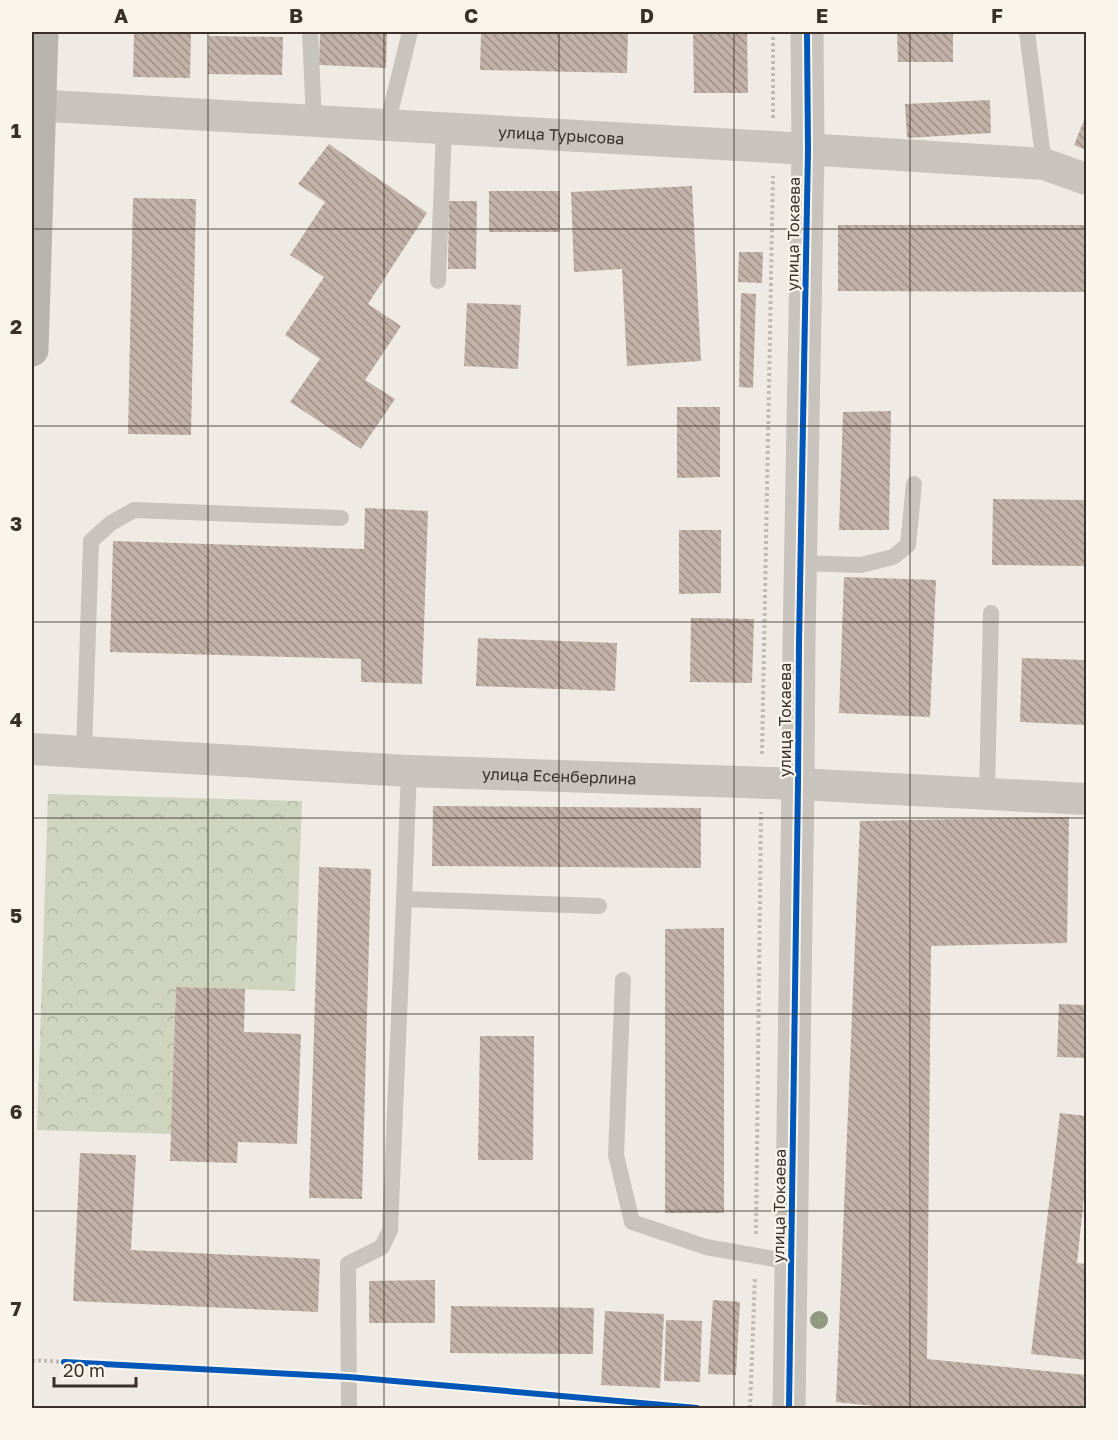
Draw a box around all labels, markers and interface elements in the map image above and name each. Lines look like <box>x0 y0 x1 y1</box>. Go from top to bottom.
text: A <box>114 3 128 27</box>
text: B <box>289 3 303 27</box>
text: C <box>464 3 478 27</box>
text: D <box>640 3 654 27</box>
text: E <box>816 3 828 27</box>
text: F <box>991 3 1003 27</box>
text: 1 <box>11 118 21 142</box>
street label: улица Турысова <box>497 121 625 149</box>
street label: улица Токаева <box>782 177 804 291</box>
text: 2 <box>10 314 22 338</box>
text: 3 <box>10 511 22 535</box>
street label: улица Токаева <box>775 663 795 777</box>
text: 4 <box>10 707 22 731</box>
street label: улица Есенберлина <box>482 763 637 789</box>
text: 5 <box>10 903 22 927</box>
text: 6 <box>10 1099 22 1123</box>
street label: улица Токаева <box>768 1149 790 1263</box>
text: 7 <box>11 1296 22 1320</box>
scale bar <box>54 1350 136 1388</box>
text: 20 m <box>63 1359 105 1381</box>

